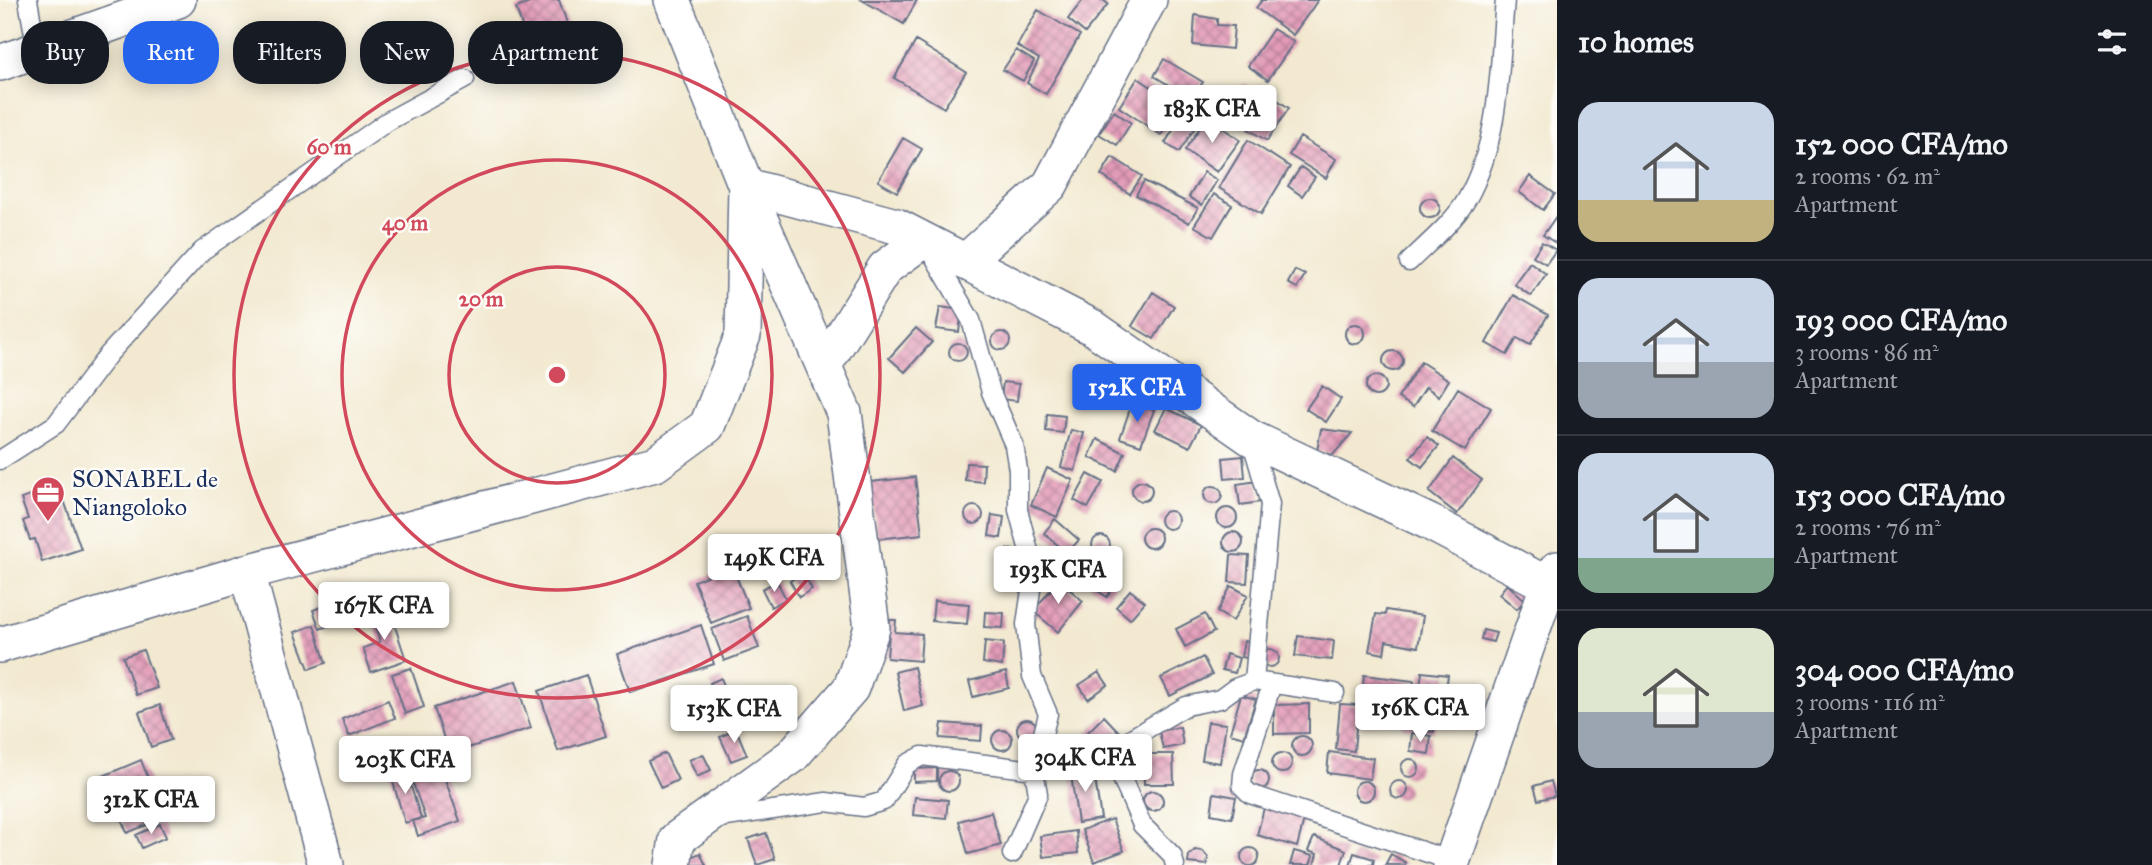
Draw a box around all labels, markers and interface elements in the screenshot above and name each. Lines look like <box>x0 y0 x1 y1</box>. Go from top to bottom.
chip: Buy <box>21 21 109 84</box>
chip: Rent <box>123 21 219 84</box>
chip: Filters <box>233 21 346 84</box>
chip: New <box>360 21 454 84</box>
chip: Apartment <box>468 21 623 84</box>
icon: filters <box>2093 23 2131 61</box>
text: 10 homes <box>1578 24 1694 60</box>
pin: 183K CFA <box>1140 86 1284 145</box>
text: 183K CFA <box>1164 94 1260 122</box>
text: 152 000 CFA/mo <box>1795 126 2008 162</box>
icon: home <box>1634 130 1718 214</box>
text: 60 m <box>306 134 352 160</box>
text: 2 rooms · 62 m² <box>1795 162 1940 190</box>
text: Apartment <box>1795 190 1898 218</box>
text: 40 m <box>382 210 428 236</box>
text: 20 m <box>459 286 504 312</box>
text: 193 000 CFA/mo <box>1795 302 2007 338</box>
icon: home <box>1634 306 1718 390</box>
text: 3 rooms · 86 m² <box>1795 338 1939 366</box>
centre of rings <box>545 363 569 387</box>
pin: 152K CFA <box>1065 364 1209 424</box>
text: Apartment <box>1795 366 1898 394</box>
text: 152K CFA <box>1088 373 1186 401</box>
place label: SONABEL de Niangoloko <box>72 464 218 522</box>
office icon: SONABEL de Niangoloko <box>29 474 67 523</box>
text: 153 000 CFA/mo <box>1795 477 2005 513</box>
icon: home <box>1634 481 1718 565</box>
text: 2 rooms · 76 m² <box>1795 513 1941 541</box>
pin: 149K CFA <box>702 534 846 594</box>
text: Apartment <box>1795 541 1898 569</box>
text: 149K CFA <box>724 543 824 571</box>
pin: 193K CFA <box>986 546 1130 606</box>
text: 193K CFA <box>1010 555 1106 583</box>
pin: 167K CFA <box>312 582 456 642</box>
text: 167K CFA <box>334 591 434 619</box>
text: 304 000 CFA/mo <box>1795 652 2014 688</box>
icon: home <box>1634 656 1718 740</box>
pin: 156K CFA <box>1348 684 1492 744</box>
pin: 153K CFA <box>662 686 806 745</box>
text: 3 rooms · 116 m² <box>1795 688 1945 716</box>
text: 156K CFA <box>1371 693 1469 721</box>
text: 153K CFA <box>686 694 782 722</box>
text: Apartment <box>1795 716 1898 744</box>
pin: 304K CFA <box>1013 734 1157 794</box>
pin: 203K CFA <box>333 736 477 796</box>
text: 304K CFA <box>1034 743 1136 771</box>
text: 203K CFA <box>355 745 455 773</box>
pin: 312K CFA <box>79 776 223 836</box>
text: 312K CFA <box>103 785 199 813</box>

